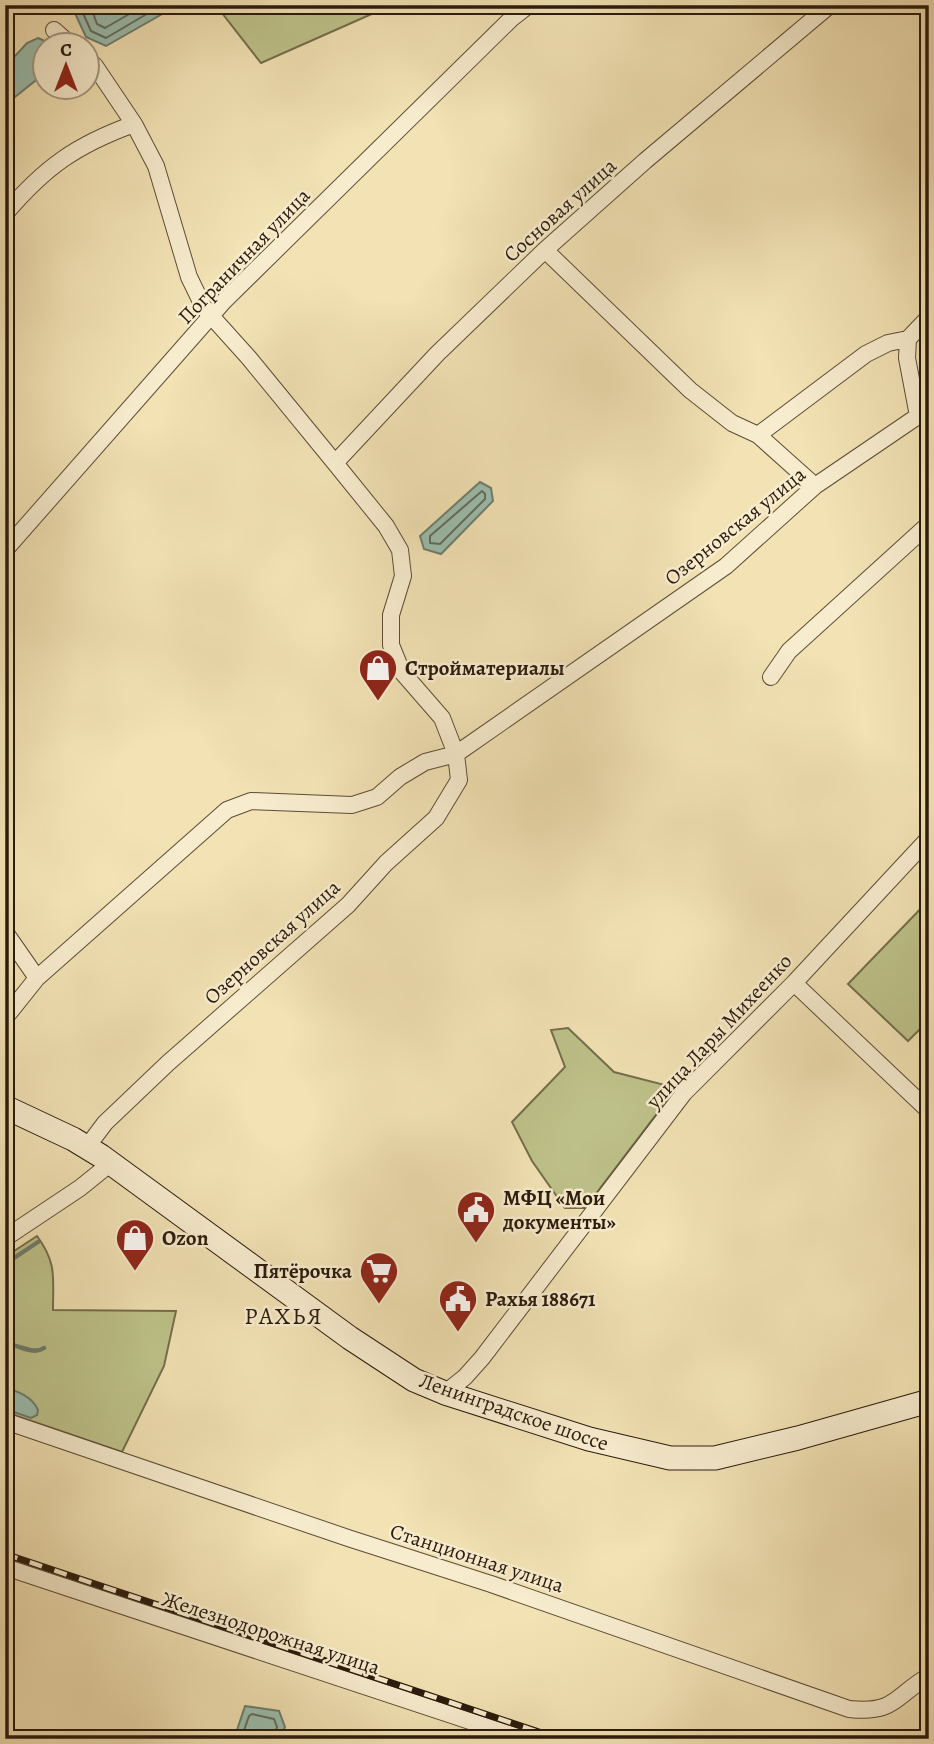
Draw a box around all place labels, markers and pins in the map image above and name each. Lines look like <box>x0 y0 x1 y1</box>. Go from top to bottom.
shop icon: Стройматериалы <box>357 647 399 702</box>
place label: Стройматериалы <box>405 654 565 682</box>
place label: МФЦ «Мои документы» <box>502 1184 616 1236</box>
public building icon: МФЦ «Мои документы» <box>455 1189 497 1244</box>
shop icon: Ozon <box>114 1217 156 1272</box>
place label: Ozon <box>162 1224 209 1252</box>
supermarket icon: Пятёрочка <box>358 1250 400 1305</box>
place label: Пятёрочка <box>254 1257 352 1285</box>
public building icon: Рахья 188671 <box>437 1278 479 1333</box>
place label: Рахья 188671 <box>485 1285 596 1313</box>

